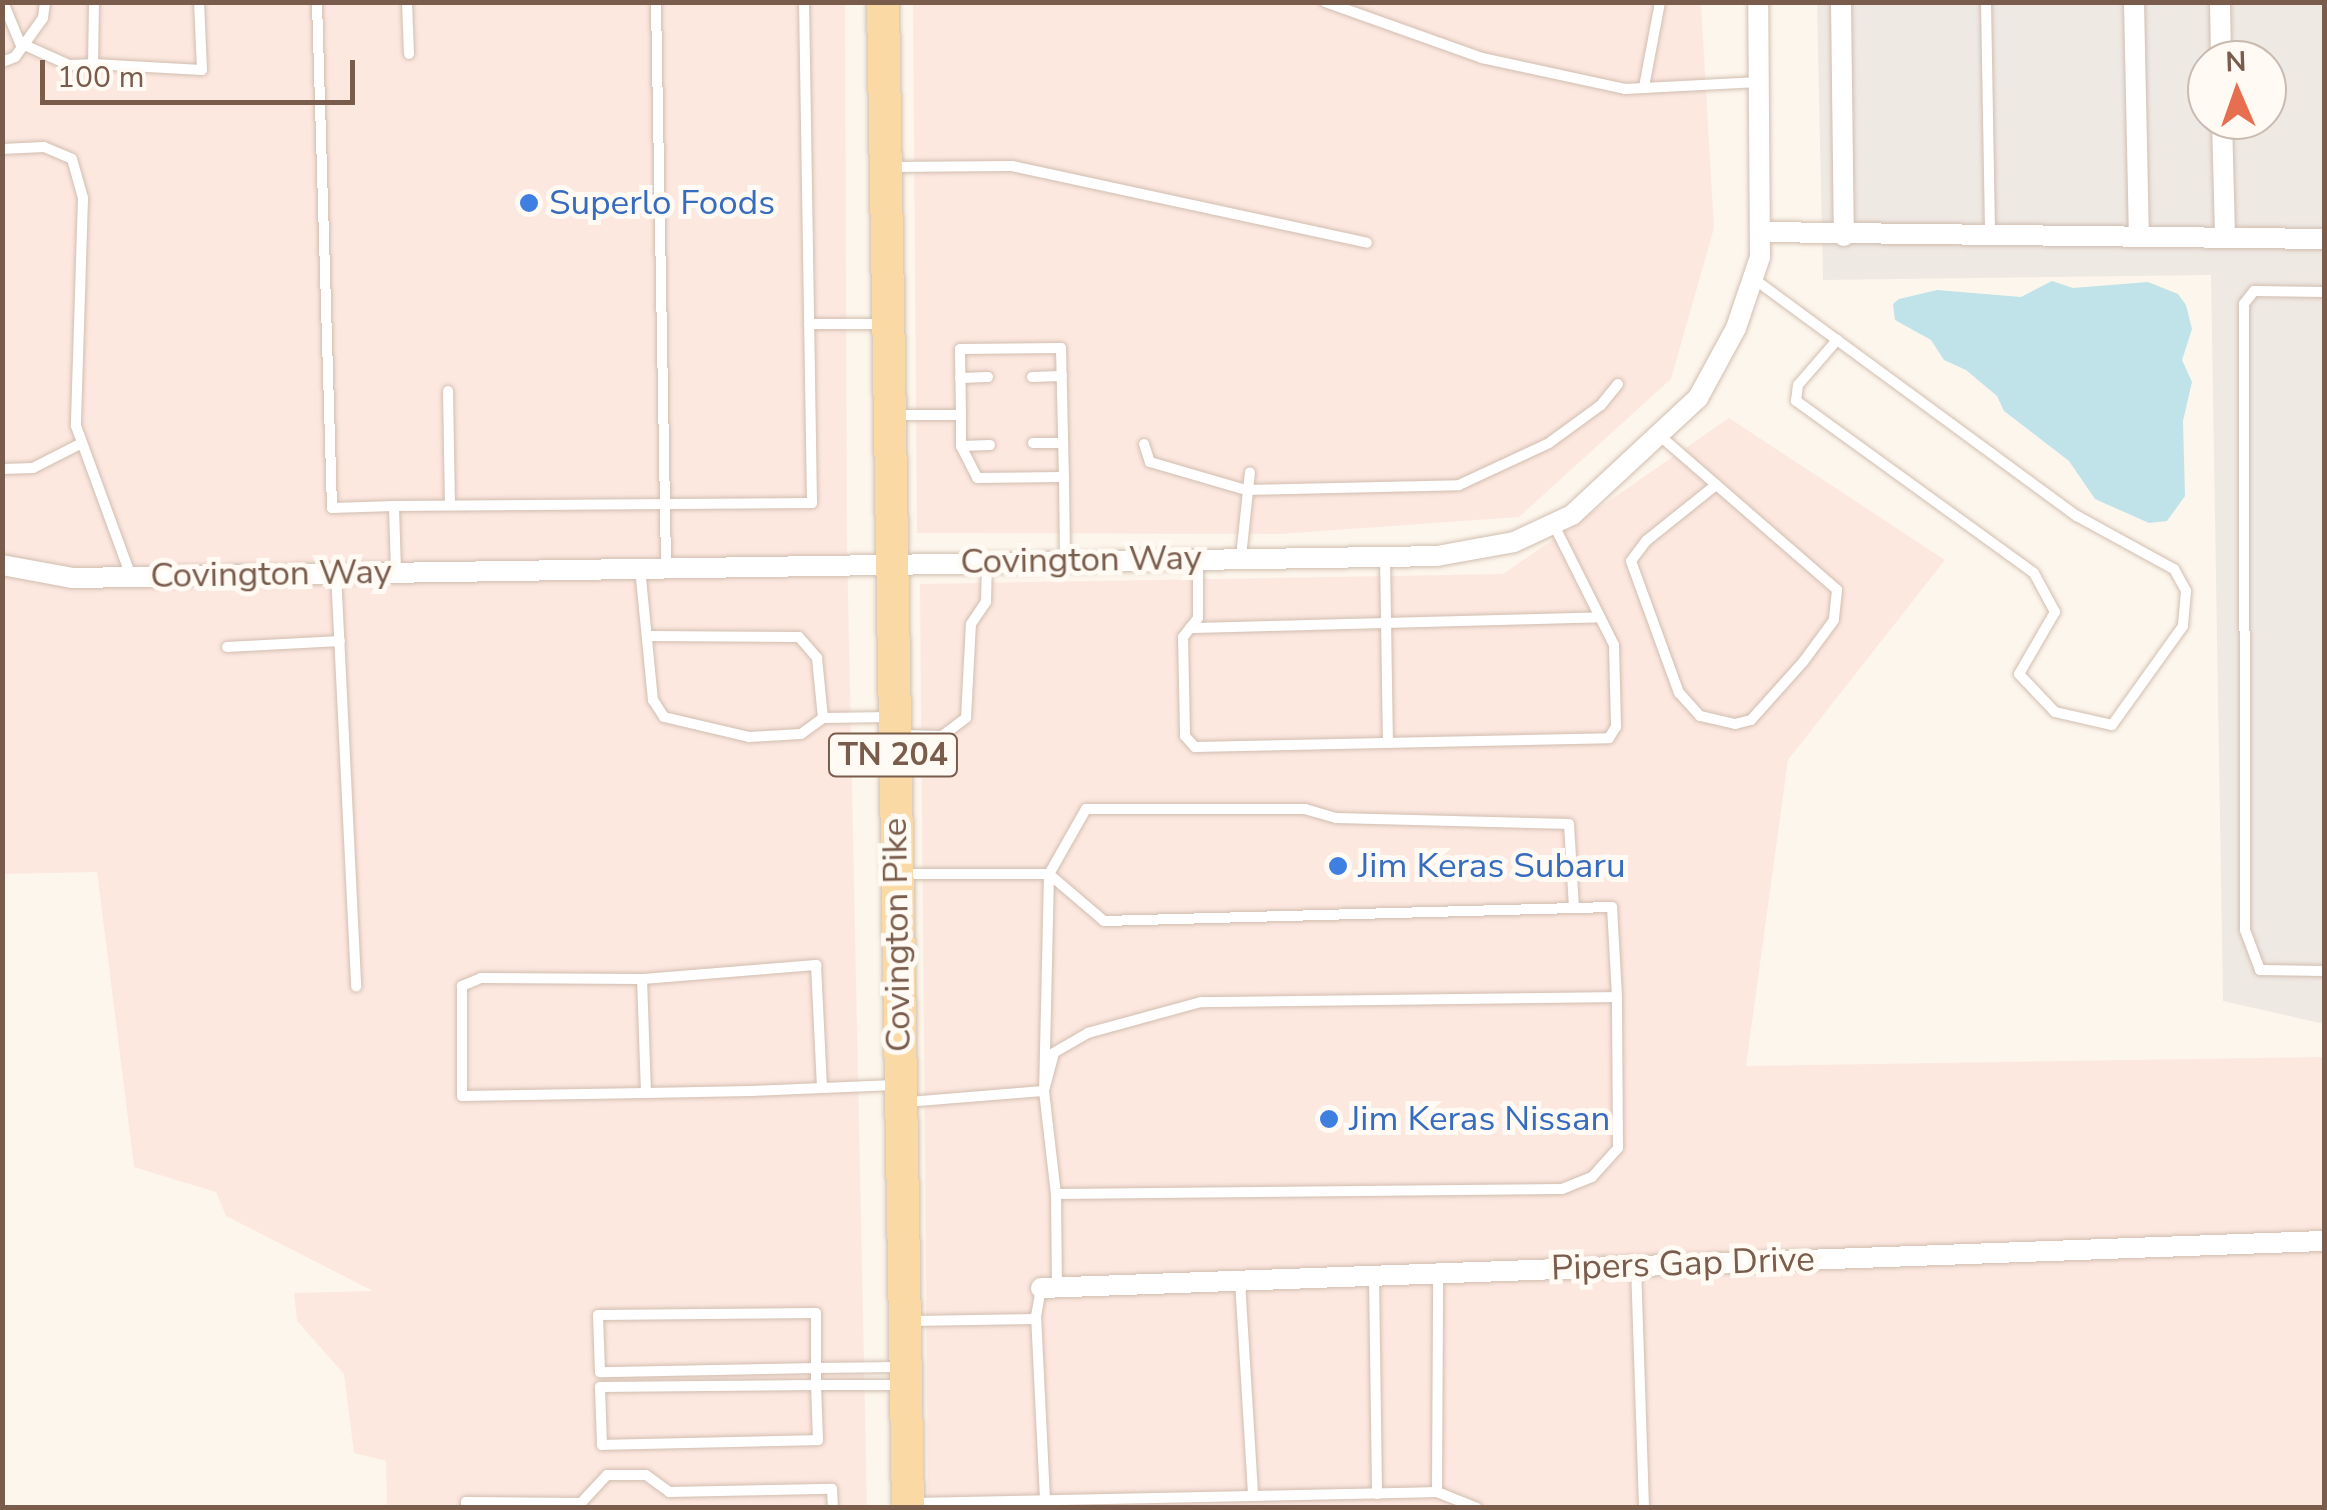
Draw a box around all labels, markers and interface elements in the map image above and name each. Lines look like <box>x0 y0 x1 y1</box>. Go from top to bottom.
scale bar <box>45 40 360 102</box>
north arrow <box>2187 40 2287 140</box>
text: N <box>2225 43 2247 81</box>
text: 100 m <box>57 57 144 98</box>
place label: Superlo Foods <box>549 182 775 224</box>
marker: Superlo Foods <box>518 192 540 214</box>
street label: Covington Way <box>960 537 1202 583</box>
street label: Covington Way <box>150 551 392 597</box>
road number: TN 204 <box>826 728 960 782</box>
street label: Covington Pike <box>874 817 920 1053</box>
place label: Jim Keras Subaru <box>1358 845 1626 887</box>
marker: Jim Keras Subaru <box>1327 855 1349 877</box>
place label: Jim Keras Nissan <box>1349 1098 1610 1140</box>
marker: Jim Keras Nissan <box>1318 1108 1340 1130</box>
street label: Pipers Gap Drive <box>1550 1238 1816 1290</box>

